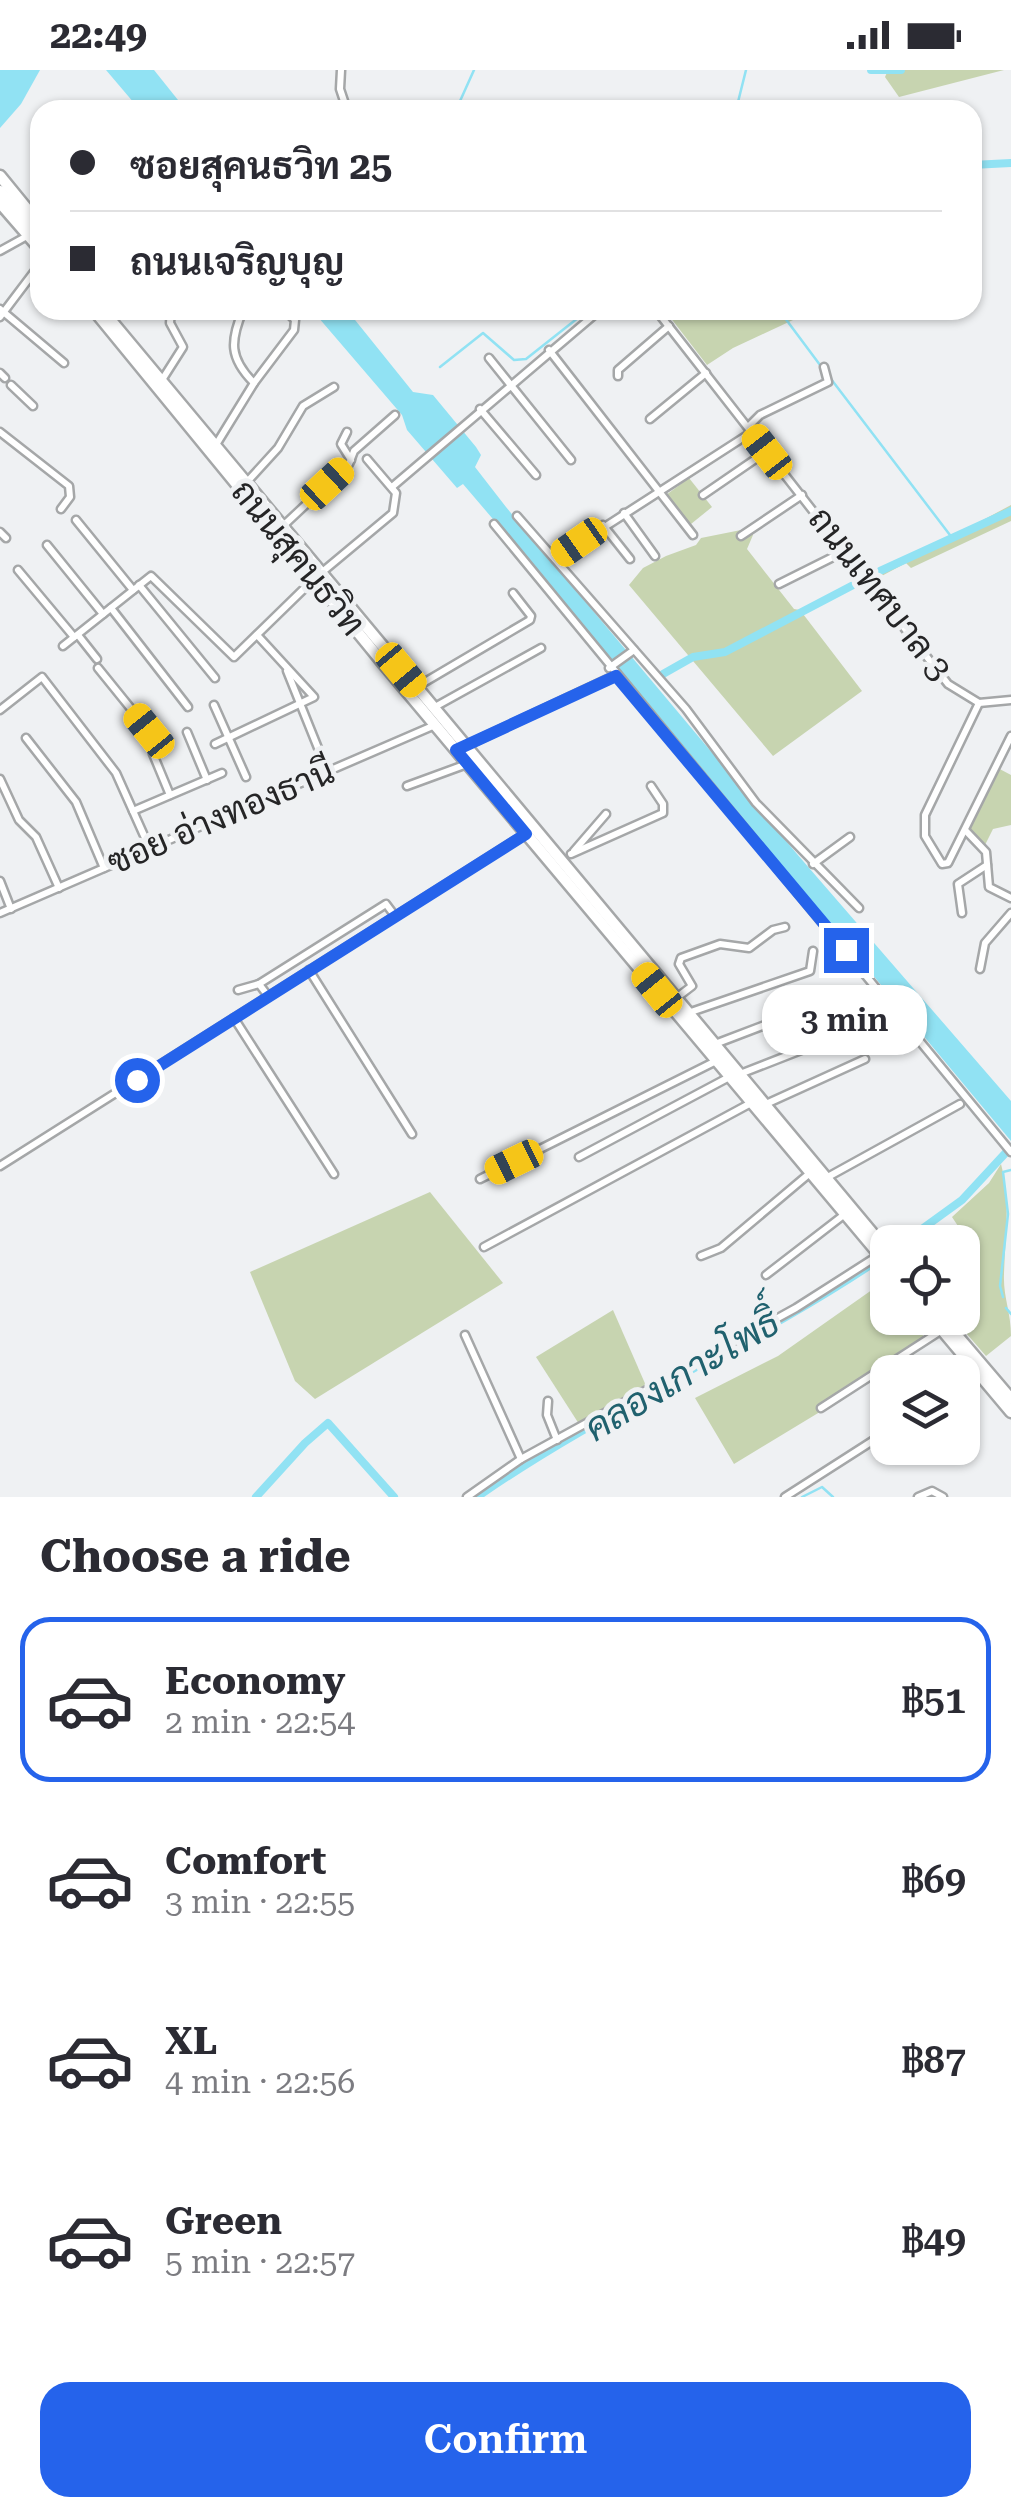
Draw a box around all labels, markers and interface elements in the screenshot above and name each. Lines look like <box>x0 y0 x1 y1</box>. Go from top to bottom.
text: 22:49 <box>50 13 147 57</box>
text: ซอยสุคนธวิท 25 <box>130 144 392 188</box>
text: ถนนเจริญบุญ <box>130 240 344 284</box>
car <box>737 419 797 485</box>
car <box>295 453 359 515</box>
street label: ถนนสุคนธวิท <box>220 472 373 646</box>
street label: ถนนเทศบาล 3 <box>800 499 960 689</box>
car <box>546 513 612 571</box>
car <box>370 637 432 703</box>
car <box>118 698 180 764</box>
street label: ซอย อ่างทองธานี <box>100 748 340 883</box>
route end <box>824 928 869 973</box>
car <box>626 957 688 1023</box>
callout: 3 min <box>764 985 928 1055</box>
text: 3 min <box>800 1001 889 1039</box>
route start <box>115 1058 160 1103</box>
car <box>480 1135 548 1189</box>
map controls <box>870 1225 980 1465</box>
button: locate <box>870 1225 980 1335</box>
water label: คลองเกาะโพธิ์ <box>570 1285 793 1450</box>
button: layers <box>870 1355 980 1465</box>
text: Choose a ride <box>40 1530 351 1583</box>
icon: car <box>45 1655 135 1745</box>
text: Economy <box>165 1659 345 1703</box>
text: ฿51 <box>902 1678 966 1722</box>
text: 2 min · 22:54 <box>165 1703 355 1741</box>
icon: car <box>45 1835 135 1925</box>
text: Comfort <box>165 1839 326 1883</box>
text: ฿69 <box>902 1858 966 1902</box>
text: 3 min · 22:55 <box>165 1883 355 1921</box>
icon: car <box>45 2015 135 2105</box>
text: XL <box>165 2019 217 2063</box>
text: ฿87 <box>902 2038 966 2082</box>
text: 4 min · 22:56 <box>165 2063 355 2101</box>
icon: car <box>45 2195 135 2285</box>
text: Green <box>165 2199 282 2243</box>
text: ฿49 <box>902 2218 966 2262</box>
text: 5 min · 22:57 <box>165 2243 355 2281</box>
button: Confirm <box>40 2382 971 2497</box>

